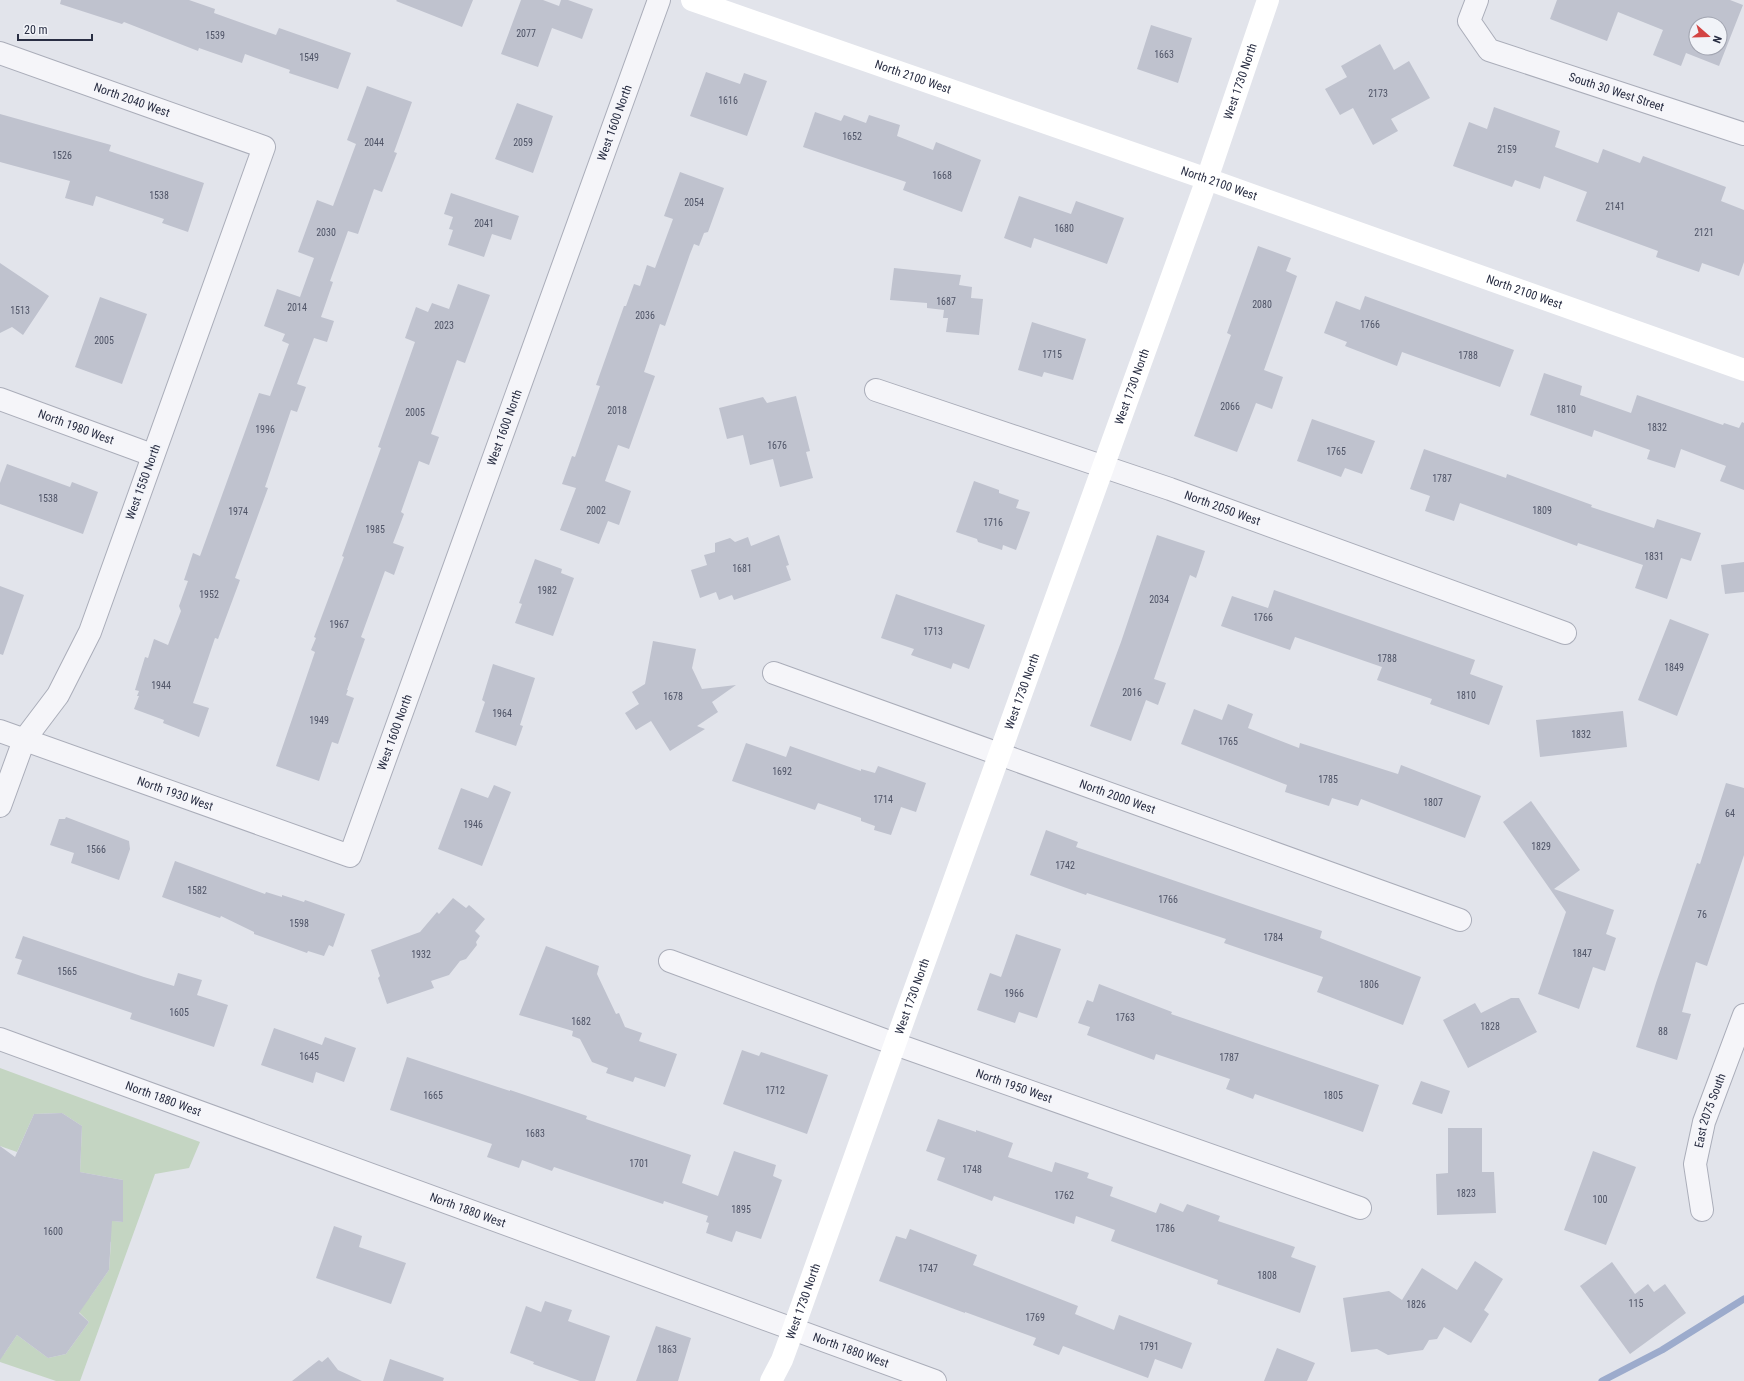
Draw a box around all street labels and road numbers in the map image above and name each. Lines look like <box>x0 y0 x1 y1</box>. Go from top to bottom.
street label: West 1730 North <box>1221 41 1260 121</box>
street label: North 2100 West <box>873 57 953 97</box>
street label: South 30 West Street <box>1567 70 1666 114</box>
street label: North 2040 West <box>92 80 172 120</box>
street label: West 1600 North <box>595 83 635 163</box>
street label: North 2100 West <box>1179 163 1259 203</box>
street label: North 2100 West <box>1484 272 1565 312</box>
street label: West 1730 North <box>1112 347 1152 427</box>
street label: West 1600 North <box>484 388 525 468</box>
street label: North 1980 West <box>36 407 116 447</box>
street label: West 1550 North <box>123 442 163 522</box>
street label: North 2050 West <box>1183 488 1263 528</box>
street label: West 1730 North <box>1002 651 1042 731</box>
street label: West 1600 North <box>374 692 415 772</box>
street label: North 1930 West <box>135 774 215 814</box>
street label: North 2000 West <box>1078 777 1158 817</box>
street label: West 1730 North <box>892 956 932 1036</box>
street label: North 1950 West <box>974 1066 1054 1106</box>
street label: East 2075 South <box>1692 1071 1729 1149</box>
street label: North 1880 West <box>124 1079 204 1119</box>
street label: North 1880 West <box>428 1190 508 1230</box>
street label: West 1730 North <box>783 1261 823 1341</box>
street label: North 1880 West <box>811 1330 891 1371</box>

